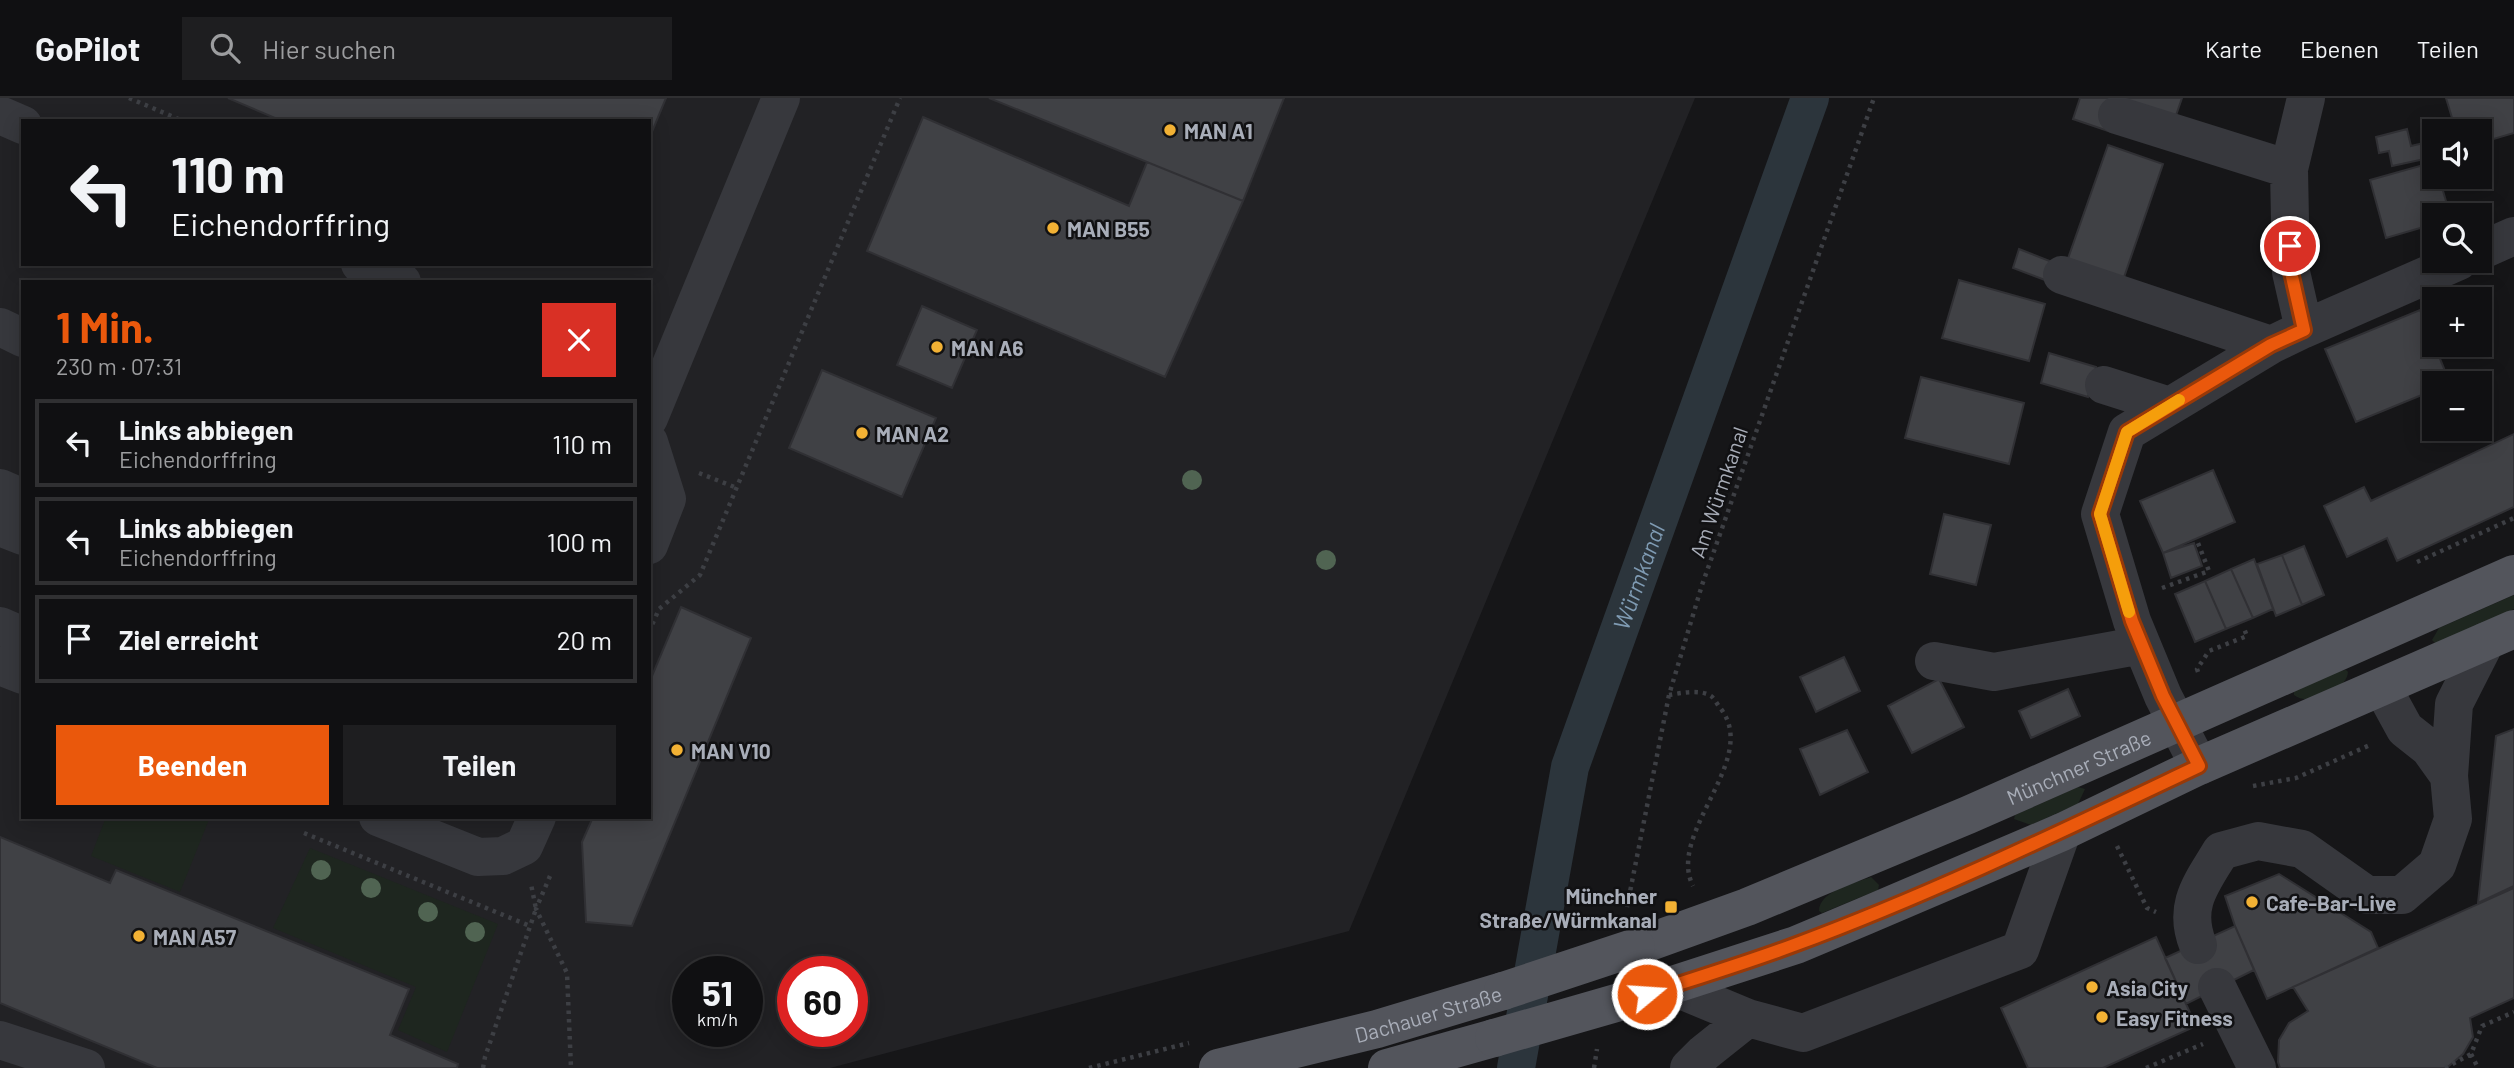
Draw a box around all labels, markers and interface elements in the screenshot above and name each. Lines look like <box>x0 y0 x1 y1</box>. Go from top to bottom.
search box <box>182 17 672 80</box>
text: GoPilot <box>35 28 140 68</box>
icon: search <box>206 29 244 67</box>
text: Hier suchen <box>262 33 396 64</box>
text: Karte <box>2205 34 2262 63</box>
text: Ebenen <box>2300 34 2379 63</box>
text: Teilen <box>2417 34 2479 63</box>
place label: MAN A1 <box>1184 118 1253 143</box>
map controls <box>2422 119 2492 441</box>
button: sound <box>2422 119 2492 189</box>
marker: MAN A1 <box>1162 122 1178 138</box>
text: 110 m <box>171 144 285 203</box>
icon: left <box>56 147 147 238</box>
button: search <box>2422 203 2492 273</box>
text: Eichendorffring <box>171 204 390 242</box>
place label: MAN B55 <box>1067 216 1150 241</box>
pin <box>2260 216 2320 276</box>
marker: MAN B55 <box>1045 220 1061 236</box>
icon: arrive <box>2271 227 2309 265</box>
button: + <box>2422 287 2492 357</box>
text: 1 Min. <box>56 301 154 351</box>
button: close <box>542 303 616 377</box>
place label: MAN A6 <box>951 335 1024 360</box>
marker: MAN A6 <box>929 339 945 355</box>
text: 230 m · 07:31 <box>56 352 182 380</box>
button: − <box>2422 371 2492 441</box>
text: Links abbiegen <box>119 414 293 445</box>
place label: MAN A2 <box>876 421 949 446</box>
street label: Am Würmkanal <box>1684 423 1752 561</box>
icon: left <box>60 424 98 462</box>
marker: MAN A2 <box>854 425 870 441</box>
text: 110 m <box>552 428 612 459</box>
text: Eichendorffring <box>119 445 277 473</box>
text: Links abbiegen <box>119 512 293 543</box>
water label: Würmkanal <box>1606 520 1670 633</box>
icon: left <box>60 522 98 560</box>
text: 100 m <box>547 526 612 557</box>
text: Eichendorffring <box>119 543 277 571</box>
icon: arrive <box>60 620 98 658</box>
text: Ziel erreicht <box>119 624 259 655</box>
text: 20 m <box>557 624 612 655</box>
street label: Münchner Straße <box>2002 724 2154 809</box>
button: Beenden <box>56 725 329 805</box>
button: Teilen <box>343 725 616 805</box>
place label: MAN V10 <box>691 738 771 763</box>
marker: MAN V10 <box>669 742 685 758</box>
place label: Münchner Straße/Würmkanal <box>1480 883 1657 932</box>
place label: Cafe-Bar-Live <box>2266 890 2397 915</box>
marker: Cafe-Bar-Live <box>2244 894 2260 910</box>
marker: Münchner Straße/Würmkanal <box>1663 899 1679 915</box>
place label: MAN A57 <box>153 924 237 949</box>
marker: MAN A57 <box>131 928 147 944</box>
speed limit sign: 60 <box>777 956 868 1047</box>
position arrow <box>1610 957 1684 1031</box>
text: 51 <box>702 971 733 1013</box>
place label: Asia City <box>2106 975 2188 1000</box>
marker: Asia City <box>2084 979 2100 995</box>
street label: Dachauer Straße <box>1352 980 1504 1047</box>
place label: Easy Fitness <box>2116 1005 2233 1030</box>
text: km/h <box>697 1008 738 1030</box>
marker: Easy Fitness <box>2094 1009 2110 1025</box>

